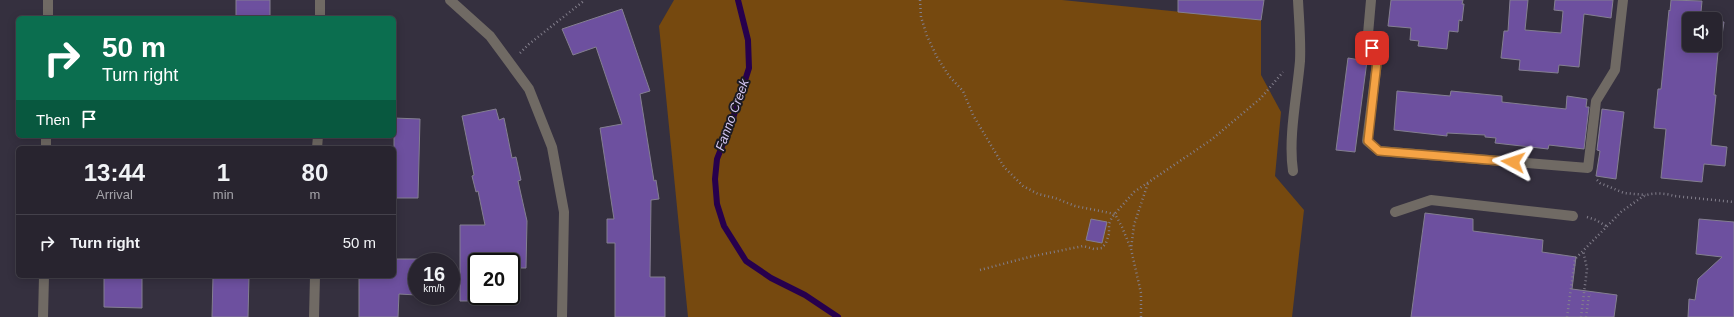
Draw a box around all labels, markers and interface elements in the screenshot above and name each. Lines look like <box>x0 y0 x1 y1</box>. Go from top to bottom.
map controls <box>1682 12 1722 52</box>
button: sound <box>1682 12 1722 52</box>
pin <box>1355 31 1389 65</box>
icon: right <box>36 32 88 84</box>
text: 50 m <box>102 32 166 63</box>
icon: arrive <box>1361 37 1383 59</box>
text: Turn right <box>102 65 178 85</box>
water label: Fanno Creek <box>712 76 752 153</box>
icon: arrive <box>78 108 100 130</box>
text: Then <box>36 111 70 128</box>
position arrow <box>1492 141 1534 183</box>
text: 13:44 <box>84 159 145 186</box>
text: 1 <box>217 159 230 186</box>
text: 80 <box>302 159 328 186</box>
text: Arrival <box>96 187 133 202</box>
text: min <box>213 187 234 202</box>
text: m <box>309 187 320 202</box>
icon: right <box>36 232 58 254</box>
text: Turn right <box>70 234 140 251</box>
text: 50 m <box>343 234 376 251</box>
speed limit sign: 20 <box>468 253 520 305</box>
text: 16 <box>423 263 445 285</box>
text: km/h <box>423 283 445 294</box>

